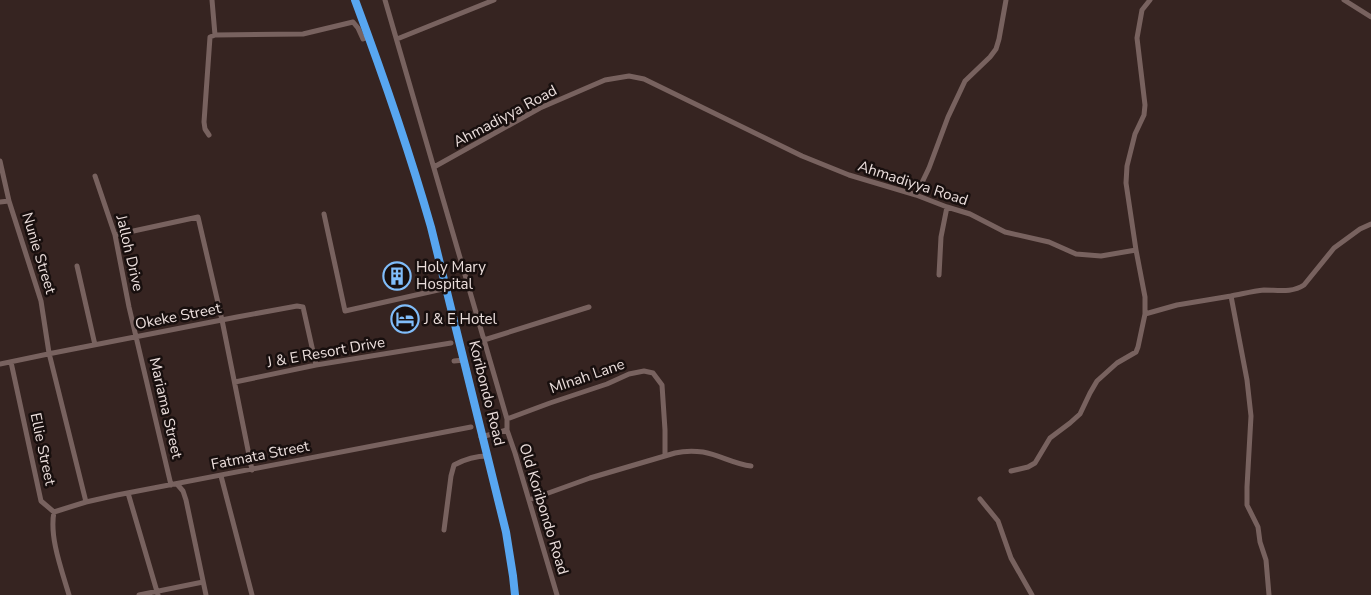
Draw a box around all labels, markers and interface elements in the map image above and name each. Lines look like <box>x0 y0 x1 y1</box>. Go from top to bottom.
street label: Ahmadiyya Road <box>450 80 560 152</box>
street label: Ahmadiyya Road <box>855 156 971 210</box>
street label: Nunie Street <box>17 210 61 297</box>
street label: Jalloh Drive <box>111 212 149 293</box>
place label: Holy Mary Hospital <box>416 257 486 294</box>
building icon: Holy Mary Hospital <box>382 261 412 291</box>
street label: Okeke Street <box>133 298 223 334</box>
hotel icon: J & E Hotel <box>390 304 420 334</box>
place label: J & E Hotel <box>423 309 497 329</box>
street label: J & E Resort Drive <box>264 332 387 372</box>
street label: Koribondo Road <box>464 338 510 448</box>
street label: MInah Lane <box>547 354 627 398</box>
street label: Mariama Street <box>145 355 188 461</box>
street label: Ellie Street <box>26 411 61 488</box>
street label: Fatmata Street <box>209 436 312 474</box>
street label: Old Koribondo Road <box>515 441 573 577</box>

